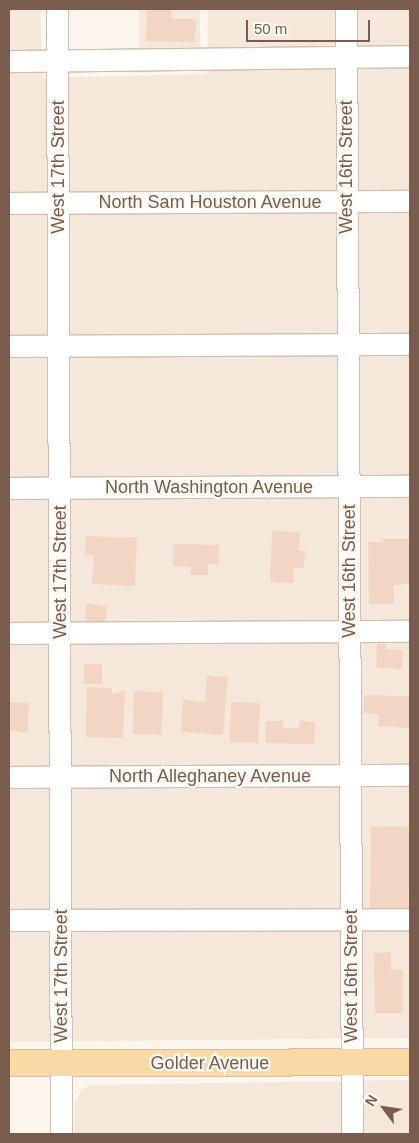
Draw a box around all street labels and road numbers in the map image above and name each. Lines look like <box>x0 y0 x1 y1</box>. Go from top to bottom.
street label: West 17th Street <box>47 100 69 234</box>
street label: West 16th Street <box>335 100 357 234</box>
street label: North Sam Houston Avenue <box>98 191 322 213</box>
street label: North Washington Avenue <box>104 476 314 498</box>
street label: West 16th Street <box>338 504 360 638</box>
street label: West 17th Street <box>49 505 71 639</box>
street label: North Alleghaney Avenue <box>108 765 312 787</box>
street label: West 17th Street <box>50 909 72 1043</box>
street label: West 16th Street <box>340 909 362 1043</box>
street label: Golder Avenue <box>150 1052 270 1074</box>

